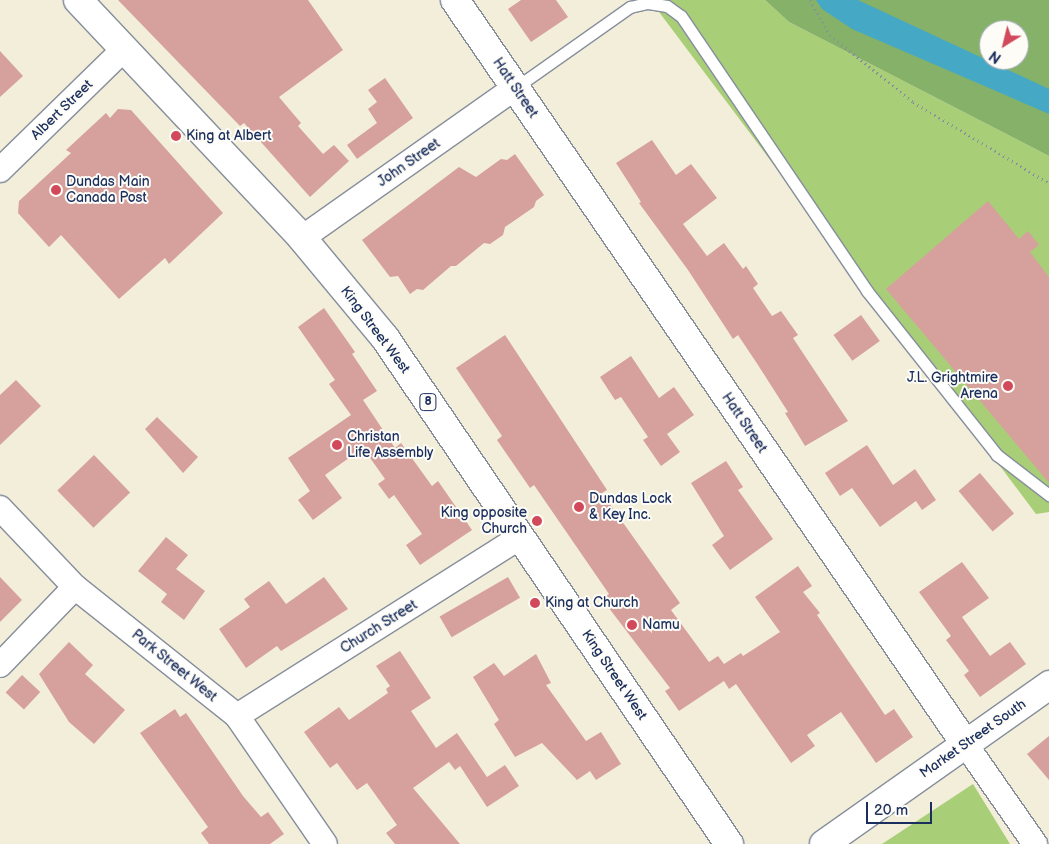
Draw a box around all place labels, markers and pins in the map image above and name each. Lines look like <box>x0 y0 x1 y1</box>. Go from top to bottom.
place label: King at Albert <box>186 128 271 144</box>
marker: King at Albert <box>170 130 182 142</box>
place label: Dundas Main Canada Post <box>66 174 150 206</box>
marker: Dundas Main Canada Post <box>50 184 62 196</box>
place label: J.L. Grightmire Arena <box>907 370 998 402</box>
marker: J.L. Grightmire Arena <box>1002 380 1014 392</box>
place label: Christan Life Assembly <box>347 429 433 462</box>
marker: Christan Life Assembly <box>331 439 343 451</box>
place label: Dundas Lock & Key Inc. <box>589 491 671 524</box>
marker: Dundas Lock & Key Inc. <box>573 501 585 513</box>
place label: King opposite Church <box>440 505 527 538</box>
marker: King opposite Church <box>531 515 543 527</box>
place label: King at Church <box>545 595 638 611</box>
marker: King at Church <box>529 597 541 609</box>
place label: Namu <box>642 617 680 633</box>
marker: Namu <box>626 619 638 631</box>

